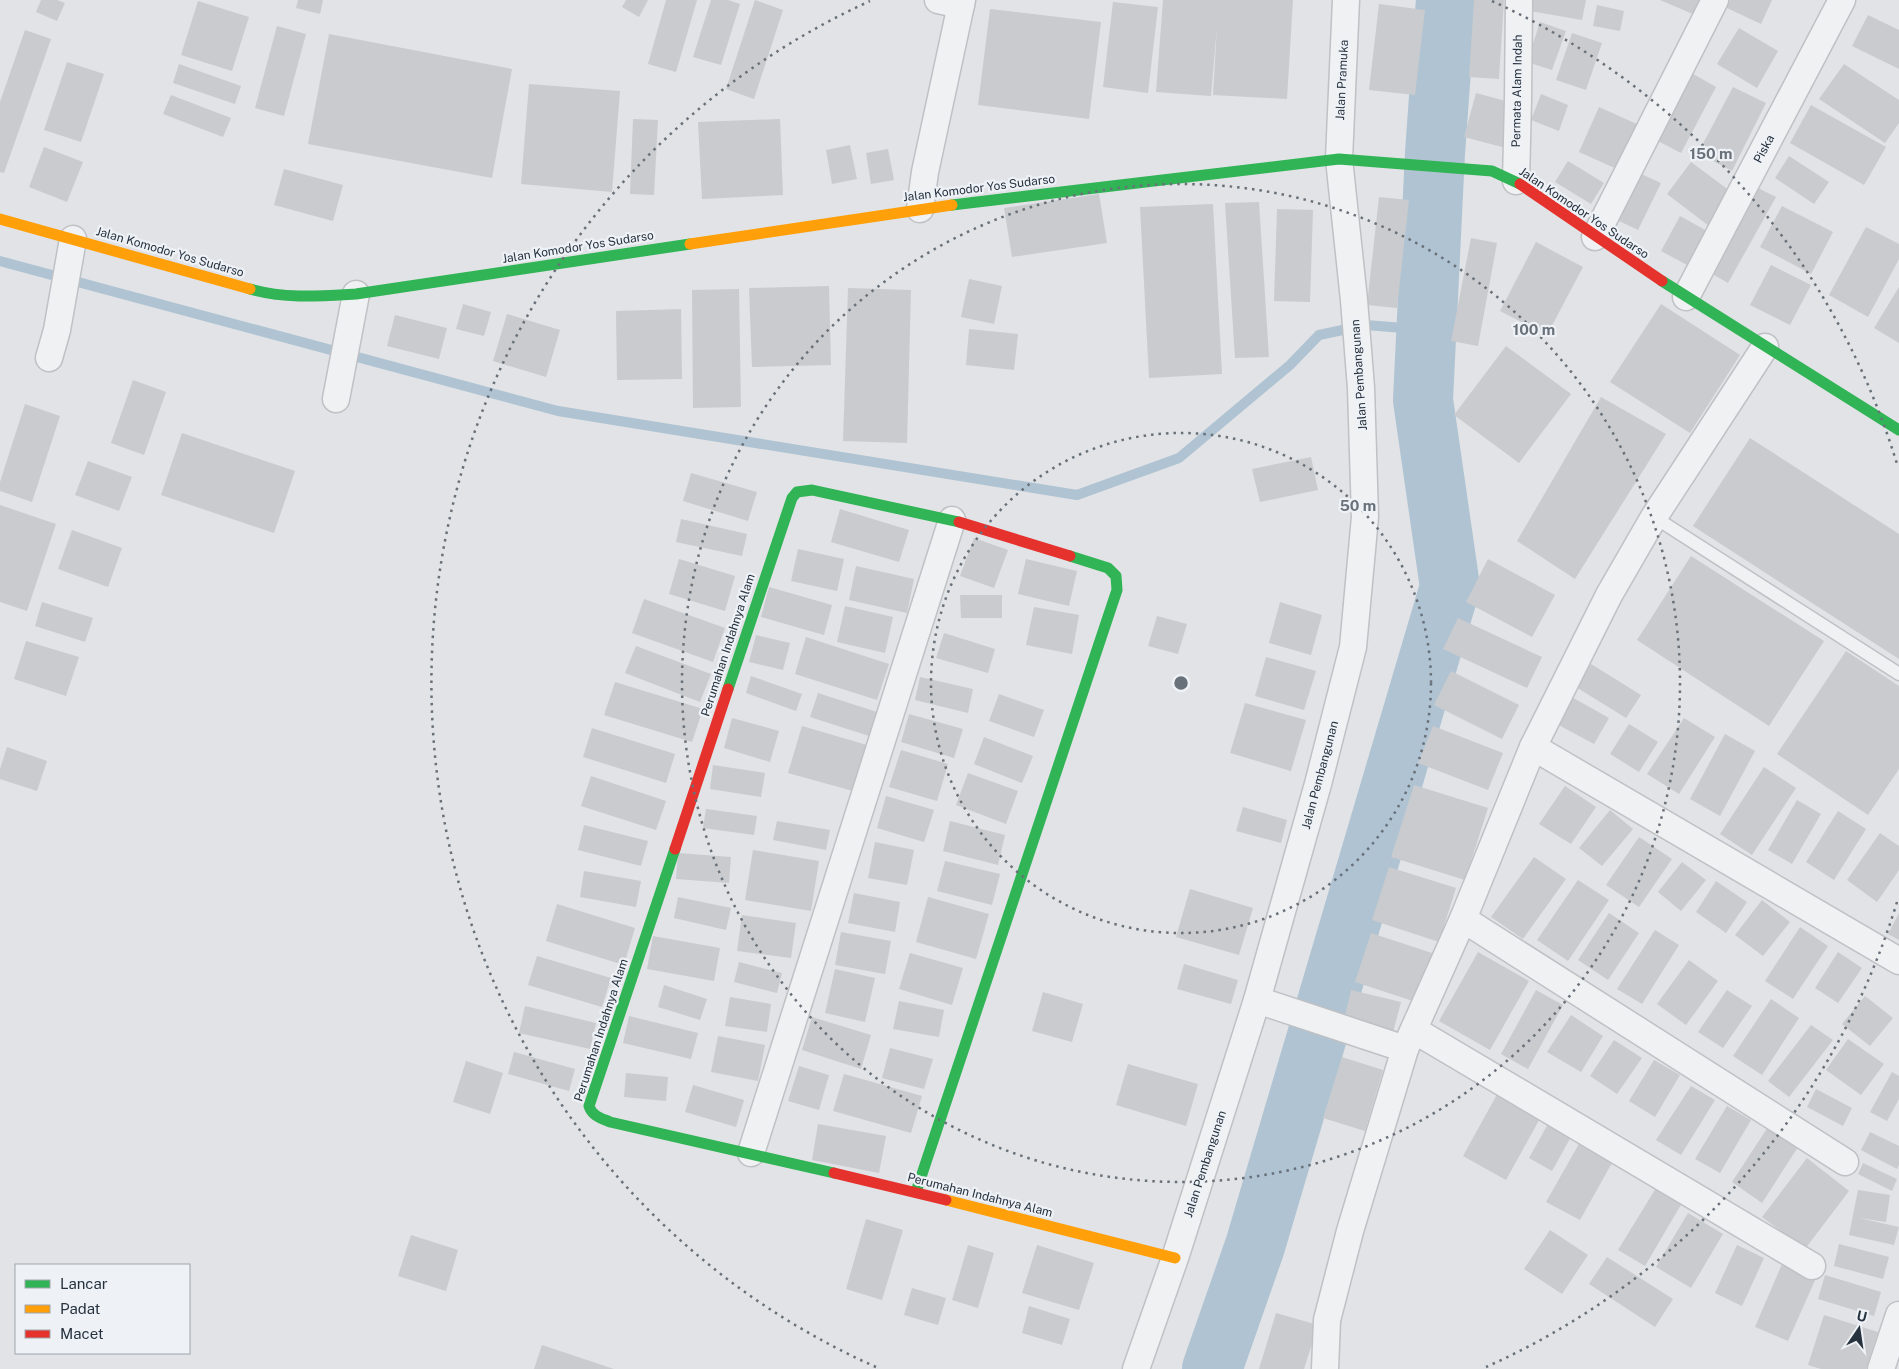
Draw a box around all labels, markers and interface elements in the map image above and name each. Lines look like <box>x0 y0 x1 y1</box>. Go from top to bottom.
street label: Permata Alam Indah <box>1509 34 1525 148</box>
street label: Jalan Pramuka <box>1333 39 1351 121</box>
street label: Piska <box>1751 133 1777 165</box>
text: 150 m <box>1689 145 1733 162</box>
street label: Jalan Komodor Yos Sudarso <box>1517 164 1652 262</box>
street label: Jalan Komodor Yos Sudarso <box>902 172 1056 204</box>
street label: Jalan Komodor Yos Sudarso <box>94 224 246 280</box>
street label: Jalan Komodor Yos Sudarso <box>501 228 655 266</box>
street label: Jalan Pembangunan <box>1348 319 1370 431</box>
text: 100 m <box>1513 321 1555 338</box>
text: 50 m <box>1340 497 1376 514</box>
street label: Perumahan Indahnya Alam <box>698 572 758 718</box>
centre of rings <box>1172 674 1190 692</box>
street label: Jalan Pembangunan <box>1299 719 1341 831</box>
street label: Perumahan Indahnya Alam <box>571 957 631 1103</box>
street label: Jalan Pembangunan <box>1181 1109 1229 1219</box>
street label: Perumahan Indahnya Alam <box>906 1170 1054 1220</box>
legend <box>15 1264 190 1354</box>
text: Lancar <box>60 1275 108 1292</box>
text: Padat <box>60 1300 101 1317</box>
north arrow <box>1834 1304 1884 1354</box>
text: U <box>1855 1307 1869 1325</box>
text: Macet <box>60 1325 104 1342</box>

